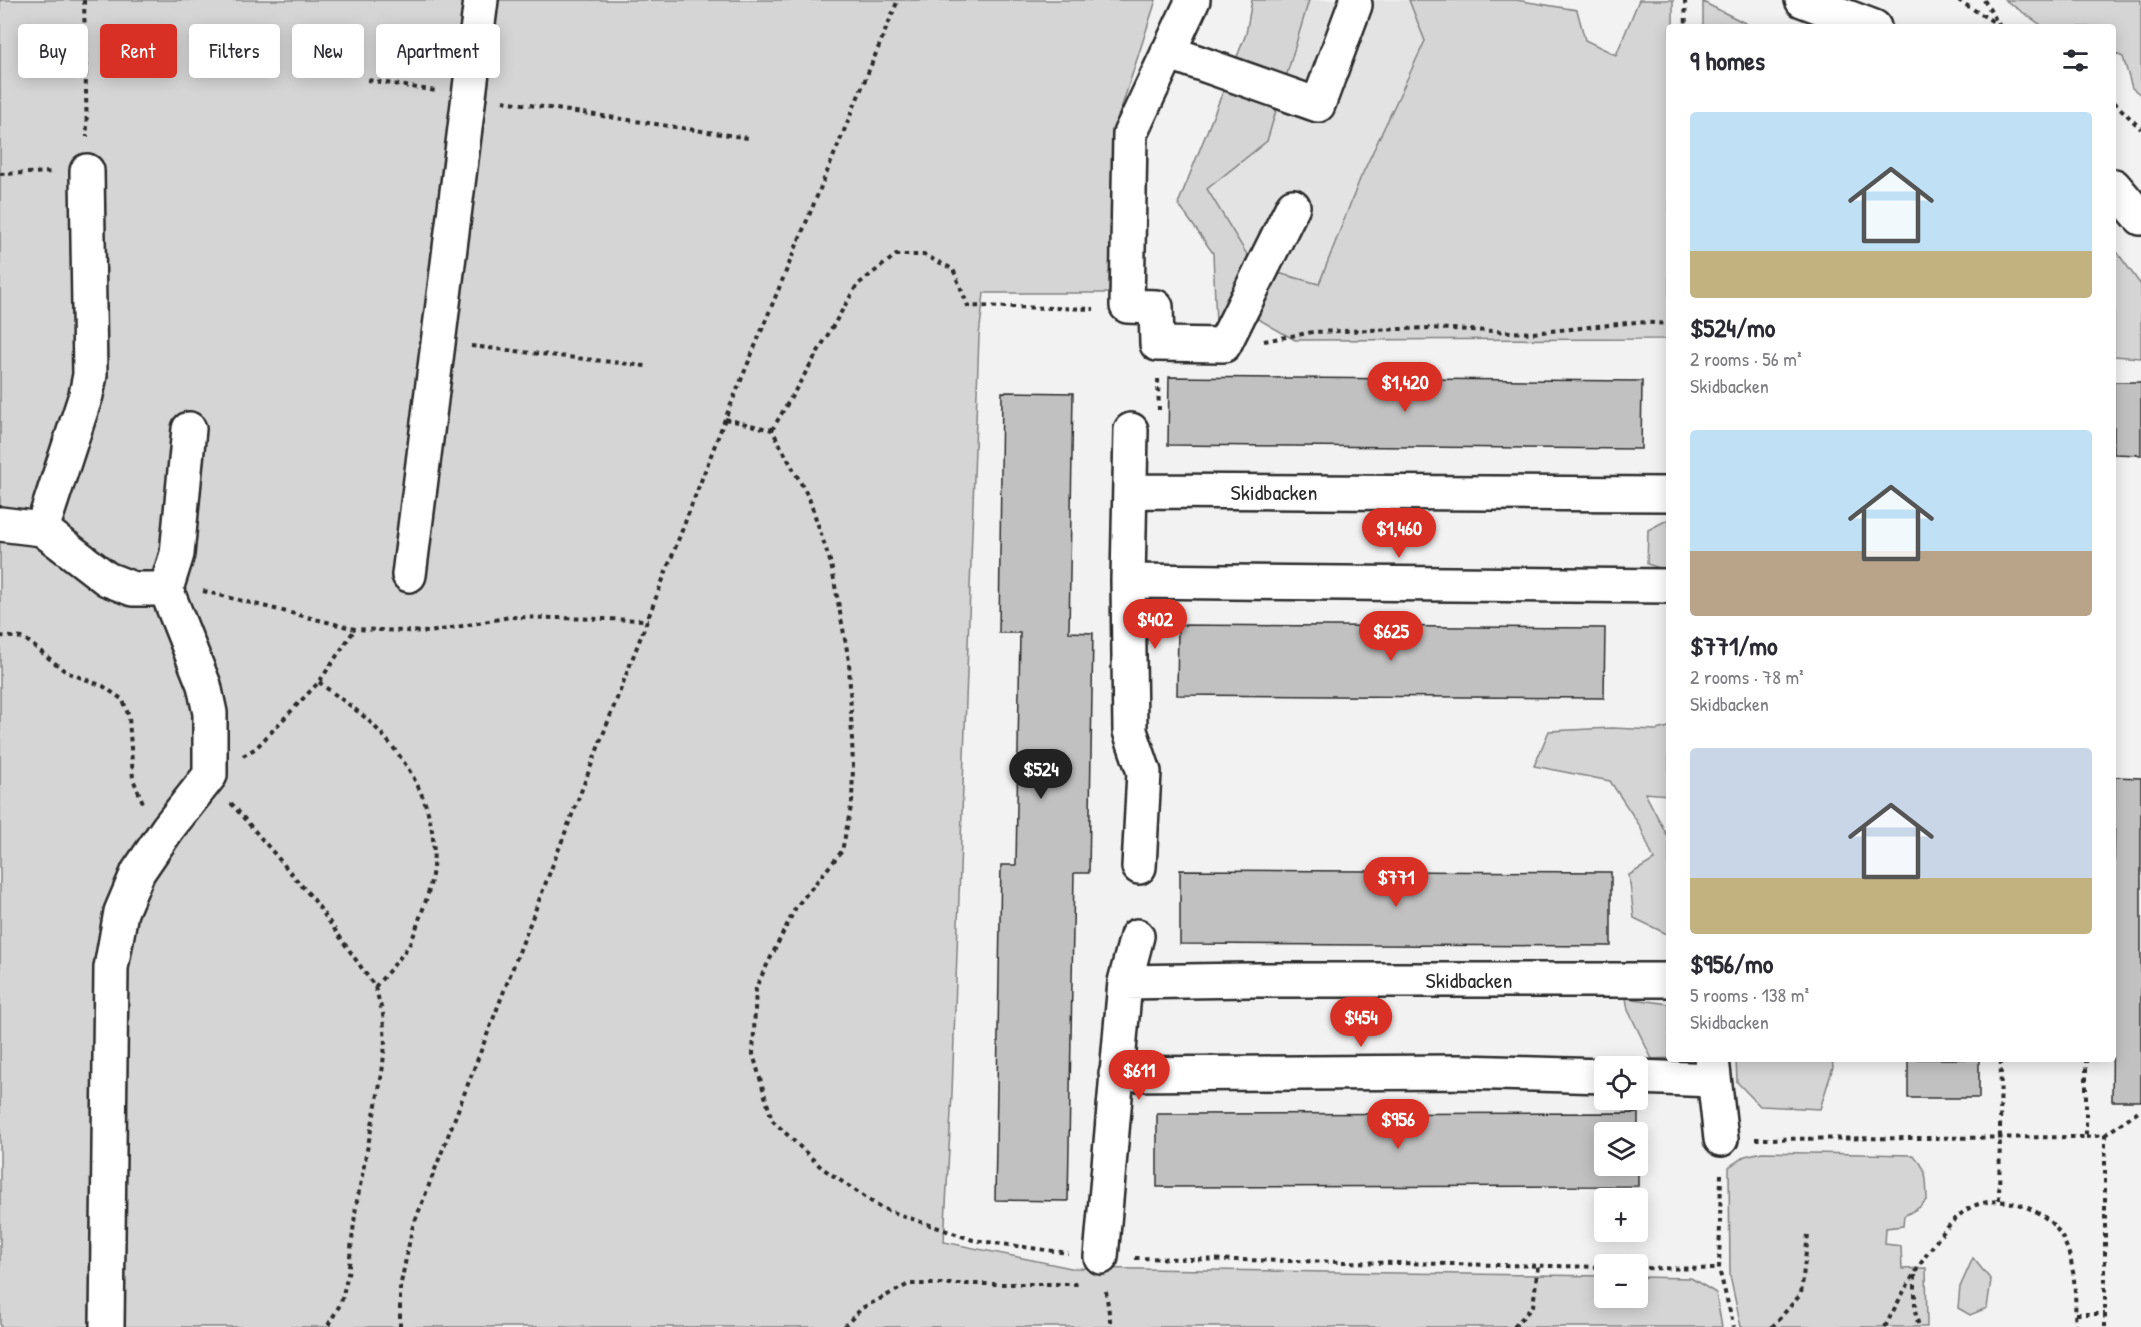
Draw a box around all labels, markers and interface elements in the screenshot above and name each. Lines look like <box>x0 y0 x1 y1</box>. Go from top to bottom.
chip: Buy <box>18 24 88 78</box>
chip: Rent <box>100 24 177 78</box>
chip: Filters <box>189 24 280 78</box>
chip: New <box>292 24 364 78</box>
chip: Apartment <box>376 24 500 78</box>
text: 9 homes <box>1690 43 1765 78</box>
icon: filters <box>2059 44 2092 77</box>
icon: home <box>1837 151 1945 259</box>
text: $524/mo <box>1690 310 1775 345</box>
text: 2 rooms · 56 m² <box>1690 345 1802 372</box>
pin: $1,420 <box>1356 362 1454 413</box>
text: $1,420 <box>1381 368 1429 395</box>
text: Skidbacken <box>1690 372 1769 399</box>
icon: home <box>1837 469 1945 577</box>
street label: Skidbacken <box>1231 477 1317 507</box>
pin: $1,460 <box>1350 508 1448 559</box>
text: $1,460 <box>1376 514 1422 541</box>
pin: $402 <box>1119 599 1191 650</box>
text: $402 <box>1137 605 1173 632</box>
pin: $625 <box>1355 611 1427 662</box>
text: $625 <box>1373 617 1409 644</box>
text: $771/mo <box>1690 628 1778 663</box>
text: 2 rooms · 78 m² <box>1690 663 1804 690</box>
text: Skidbacken <box>1690 690 1769 717</box>
pin: $524 <box>1005 749 1077 800</box>
text: $524 <box>1023 755 1059 782</box>
icon: home <box>1837 787 1945 895</box>
pin: $771 <box>1360 857 1432 908</box>
text: $771 <box>1377 863 1415 890</box>
text: $956/mo <box>1690 946 1773 981</box>
street label: Skidbacken <box>1426 965 1512 995</box>
text: 5 rooms · 138 m² <box>1690 981 1809 1008</box>
pin: $454 <box>1325 997 1397 1048</box>
text: $454 <box>1344 1003 1378 1030</box>
text: Skidbacken <box>1690 1008 1769 1035</box>
pin: $611 <box>1103 1050 1175 1101</box>
text: $611 <box>1123 1056 1155 1083</box>
map controls <box>1594 1056 1648 1308</box>
button: locate <box>1594 1056 1648 1110</box>
pin: $956 <box>1362 1099 1434 1150</box>
text: $956 <box>1381 1105 1415 1132</box>
button: layers <box>1594 1122 1648 1176</box>
button: + <box>1594 1188 1648 1242</box>
button: − <box>1594 1254 1648 1308</box>

